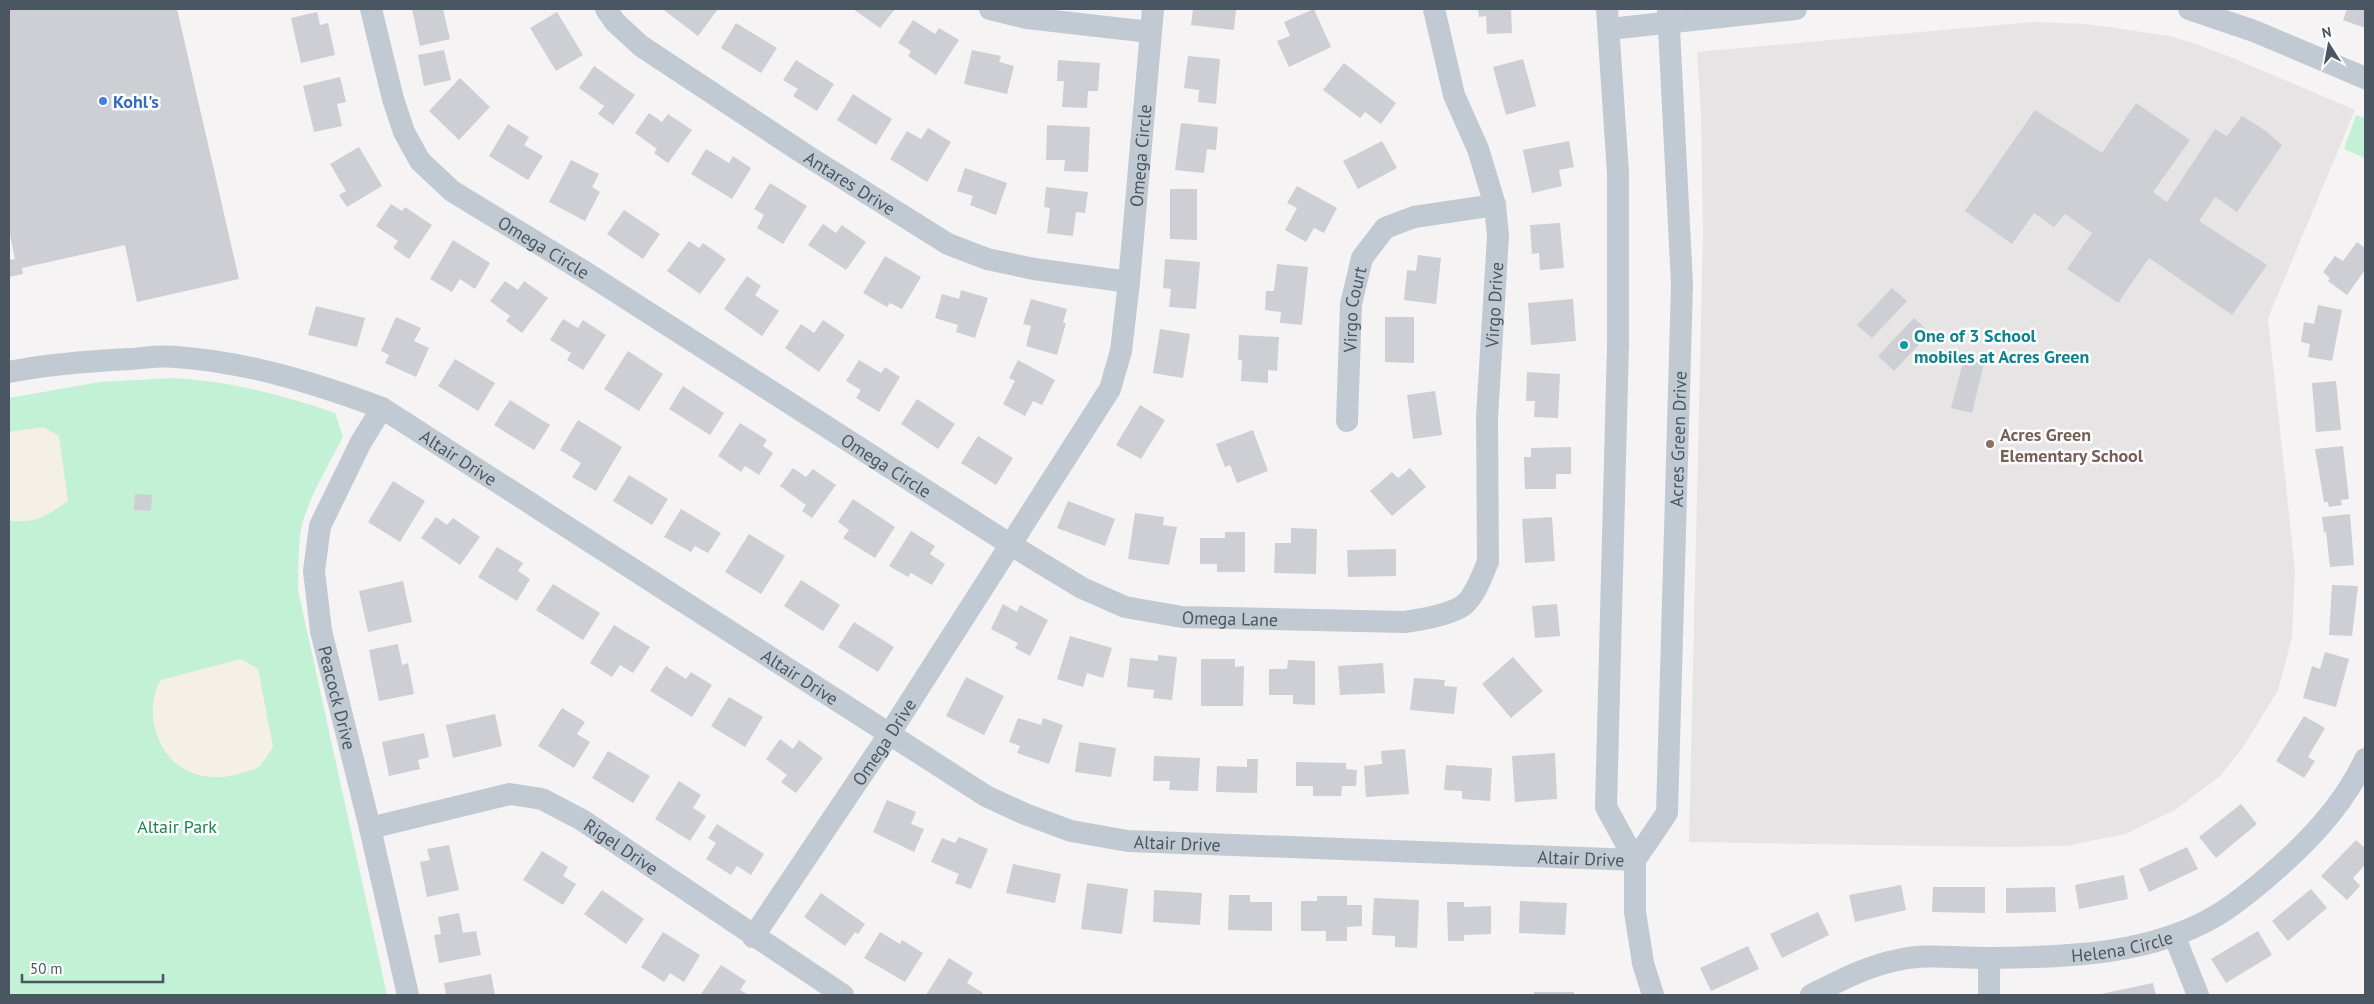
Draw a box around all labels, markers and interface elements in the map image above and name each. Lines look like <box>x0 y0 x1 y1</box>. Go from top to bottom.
north arrow <box>2304 20 2354 70</box>
text: N <box>2320 23 2333 42</box>
place label: Kohl's <box>113 90 159 113</box>
marker: Kohl's <box>97 95 109 107</box>
street label: Omega Circle <box>1124 103 1156 208</box>
street label: Antares Drive <box>800 146 900 220</box>
street label: Omega Circle <box>494 210 594 284</box>
street label: Virgo Drive <box>1480 261 1508 349</box>
street label: Virgo Court <box>1338 264 1371 354</box>
place label: One of 3 School mobiles at Acres Green <box>1914 324 2089 368</box>
marker: One of 3 School mobiles at Acres Green <box>1898 339 1910 351</box>
street label: Acres Green Drive <box>1664 371 1691 508</box>
place label: Acres Green Elementary School <box>2000 423 2144 467</box>
street label: Altair Drive <box>416 424 501 490</box>
street label: Omega Circle <box>837 428 936 503</box>
marker: Acres Green Elementary School <box>1984 438 1996 450</box>
street label: Omega Lane <box>1182 606 1278 631</box>
street label: Peacock Drive <box>314 643 362 752</box>
street label: Altair Drive <box>757 643 843 710</box>
street label: Omega Drive <box>847 694 921 790</box>
street label: Rigel Drive <box>580 813 663 880</box>
park label: Altair Park <box>137 815 217 838</box>
street label: Altair Drive <box>1133 830 1221 856</box>
street label: Altair Drive <box>1537 845 1625 871</box>
street label: Helena Circle <box>2070 925 2176 967</box>
scale bar <box>22 952 164 984</box>
text: 50 m <box>30 959 63 978</box>

